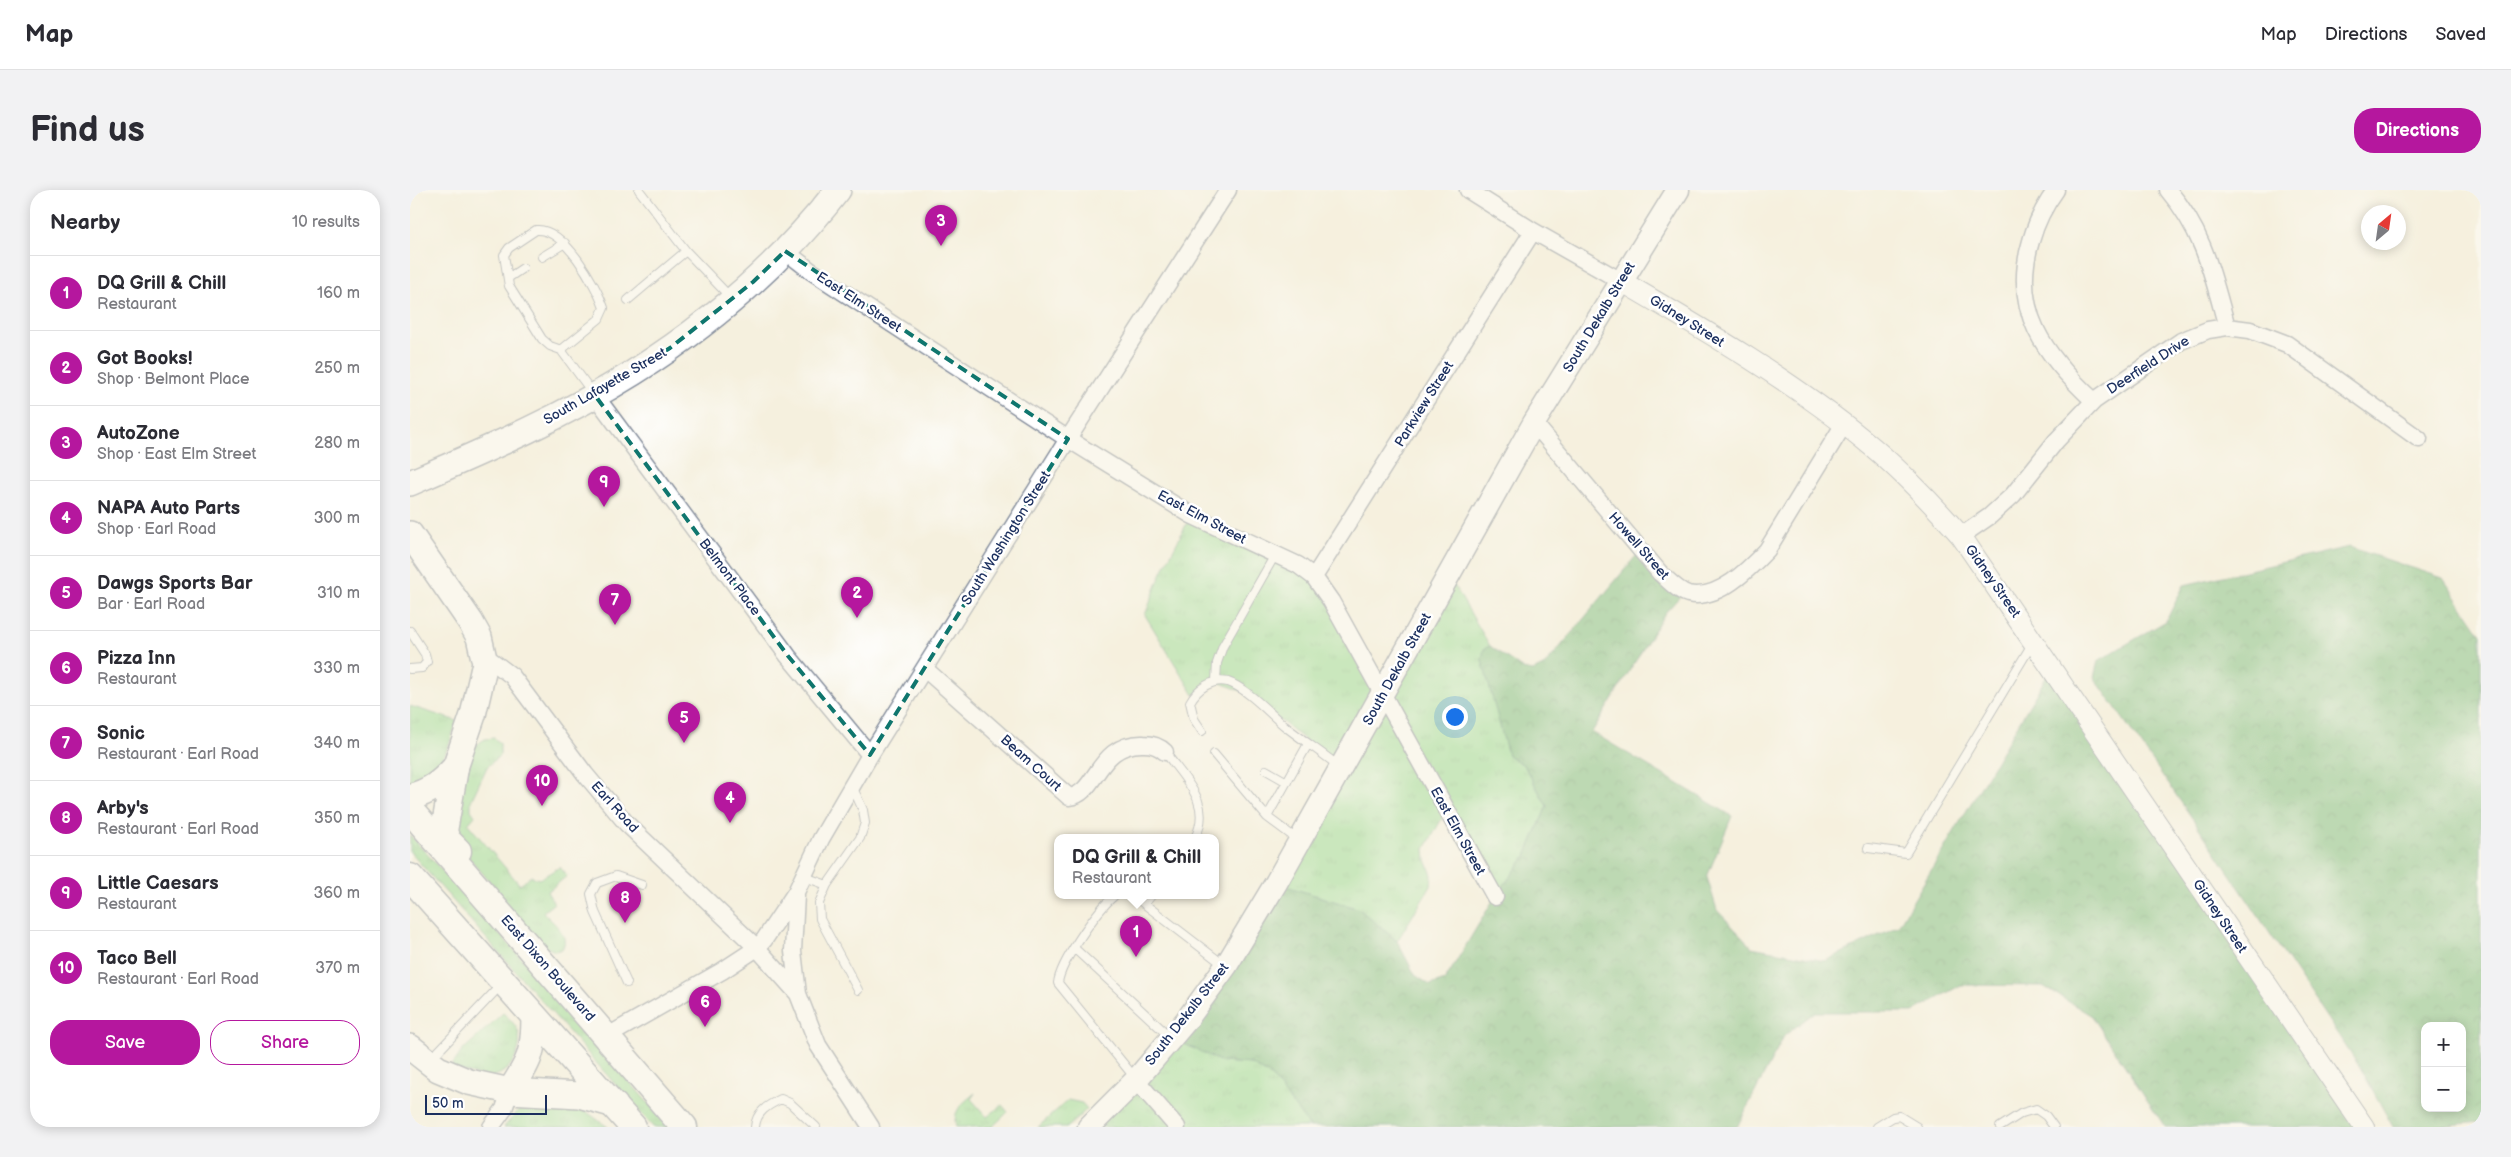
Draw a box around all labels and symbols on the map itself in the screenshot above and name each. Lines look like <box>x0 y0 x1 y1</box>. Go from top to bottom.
pin: 3 <box>925 205 957 246</box>
north arrow <box>2361 205 2406 250</box>
street label: South Dekalb Street <box>1559 258 1639 375</box>
street label: East Elm Street <box>813 268 905 336</box>
street label: Gidney Street <box>1646 291 1728 351</box>
street label: Deerfield Drive <box>2104 332 2192 398</box>
street label: South Lafayette Street <box>540 343 670 428</box>
street label: Parkview Street <box>1391 357 1457 450</box>
pin: 9 <box>588 466 620 507</box>
street label: South Washington Street <box>958 467 1055 608</box>
street label: East Elm Street <box>1155 486 1250 548</box>
street label: Howell Street <box>1605 509 1673 584</box>
street label: Belmont Place <box>696 535 764 619</box>
street label: Gidney Street <box>1962 541 2025 621</box>
pin: 2 <box>841 577 873 618</box>
pin: 7 <box>599 584 631 625</box>
street label: South Dekalb Street <box>1359 609 1435 728</box>
pin: 5 <box>668 702 700 743</box>
your location <box>1442 704 1468 730</box>
street label: Beam Court <box>997 731 1066 795</box>
pin: 10 <box>526 765 558 806</box>
street label: Earl Road <box>588 778 642 836</box>
pin: 4 <box>714 782 746 823</box>
street label: East Elm Street <box>1427 784 1490 879</box>
street label: Gidney Street <box>2189 876 2251 957</box>
pin: 8 <box>609 882 641 923</box>
street label: East Dixon Boulevard <box>497 911 599 1025</box>
pin: 1 <box>1120 916 1152 957</box>
street label: South Dekalb Street <box>1142 959 1233 1069</box>
pin: 6 <box>689 986 721 1027</box>
scale bar <box>425 1092 548 1115</box>

